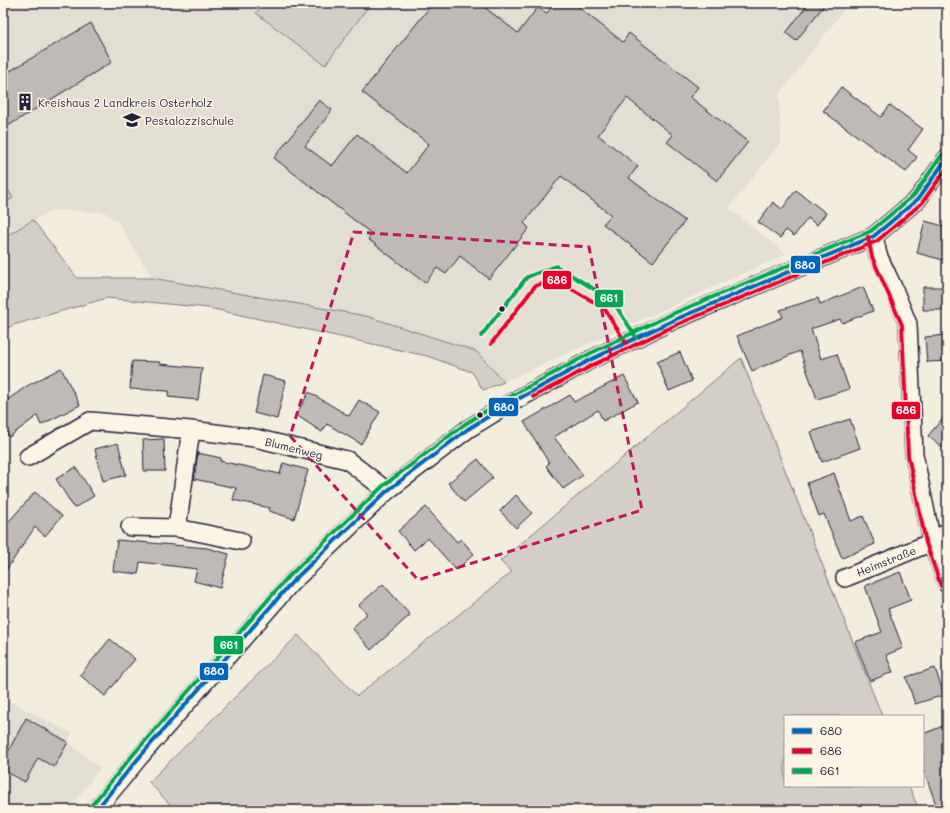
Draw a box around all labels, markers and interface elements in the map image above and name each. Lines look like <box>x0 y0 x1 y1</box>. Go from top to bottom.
building icon: Kreishaus 2 Landkreis Osterholz <box>15 92 35 112</box>
place label: Kreishaus 2 Landkreis Osterholz <box>38 95 212 110</box>
school or university icon: Pestalozzischule <box>122 110 142 130</box>
place label: Pestalozzischule <box>145 113 234 128</box>
line badge: 680 <box>790 255 821 274</box>
text: 680 <box>795 257 815 272</box>
line badge: 686 <box>542 270 572 290</box>
text: 686 <box>547 272 567 287</box>
line badge: 661 <box>594 289 624 308</box>
text: 661 <box>600 290 618 305</box>
unlabelled marker <box>497 304 507 314</box>
line badge: 680 <box>488 397 519 417</box>
text: 680 <box>494 399 514 414</box>
line badge: 686 <box>891 401 921 420</box>
text: 686 <box>896 402 916 417</box>
unlabelled marker <box>475 410 485 420</box>
street label: Blumenweg <box>264 434 324 462</box>
street label: Heimstraße <box>854 542 918 580</box>
line badge: 661 <box>213 635 244 655</box>
text: 661 <box>220 637 238 652</box>
line badge: 680 <box>199 662 229 681</box>
text: 680 <box>204 663 224 678</box>
legend <box>784 715 924 787</box>
text: 680 <box>820 722 843 738</box>
text: 686 <box>820 742 842 758</box>
text: 661 <box>820 762 840 778</box>

